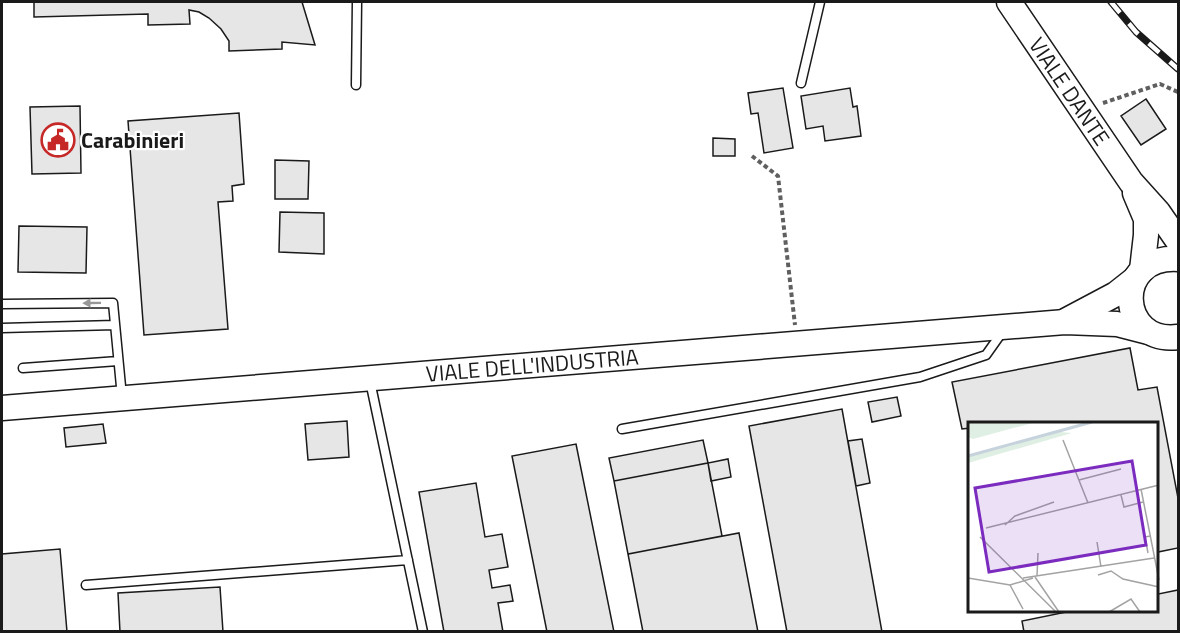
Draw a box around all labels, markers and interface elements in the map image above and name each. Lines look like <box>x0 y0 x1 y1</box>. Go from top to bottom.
street label: VIALE DANTE <box>1021 30 1119 152</box>
public building icon: Carabinieri <box>40 122 76 158</box>
place label: Carabinieri <box>81 123 184 157</box>
one-way arrow <box>82 298 101 308</box>
street label: VIALE DELL'INDUSTRIA <box>425 340 640 391</box>
inset map <box>968 422 1159 612</box>

